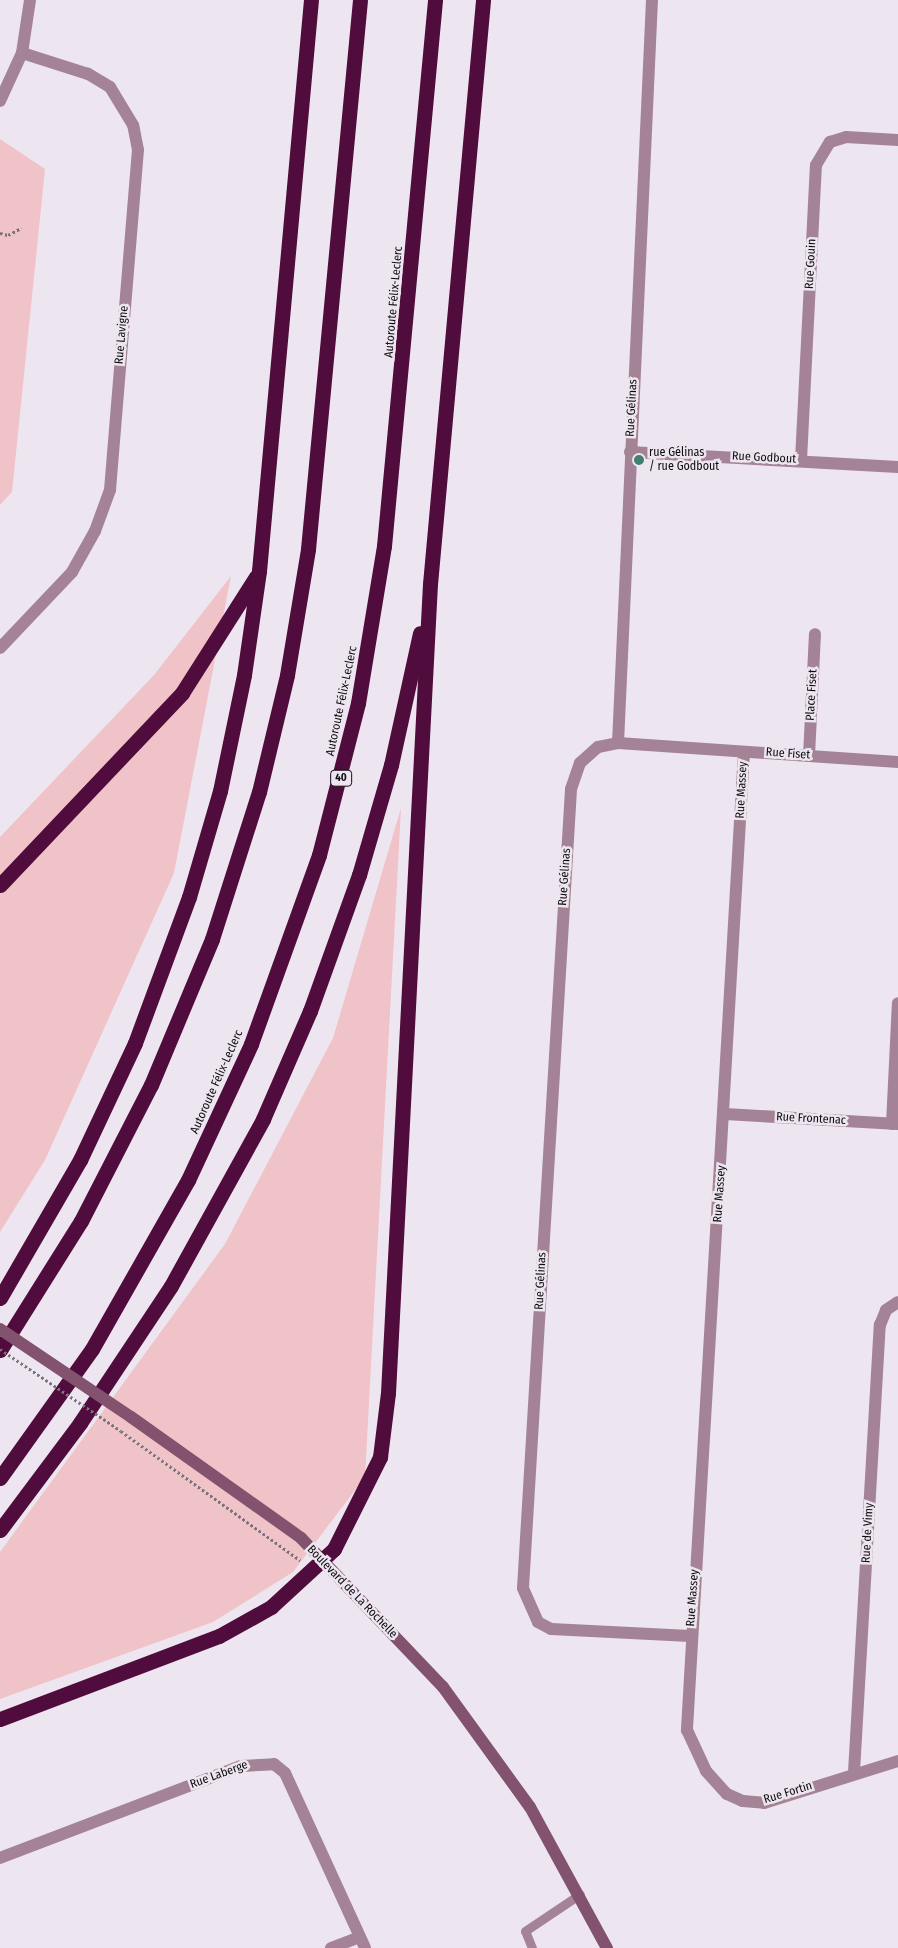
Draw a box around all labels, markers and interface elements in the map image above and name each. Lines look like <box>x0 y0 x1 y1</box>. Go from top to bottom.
street label: Rue Gouin <box>802 238 820 290</box>
street label: Autoroute Félix-Leclerc <box>382 246 406 358</box>
street label: Rue Lavigne <box>112 305 132 365</box>
street label: Rue Gélinas <box>623 379 641 437</box>
place label: rue Gélinas / rue Godbout <box>649 446 719 474</box>
street label: Rue Godbout <box>732 449 796 467</box>
marker: rue Gélinas / rue Godbout <box>633 454 645 466</box>
street label: Autoroute Félix-Leclerc <box>323 645 361 757</box>
street label: Place Fiset <box>803 669 821 721</box>
street label: Rue Fiset <box>765 745 811 763</box>
street label: Rue Massey <box>733 761 751 819</box>
road number: 40 <box>330 770 352 786</box>
street label: Rue Gélinas <box>556 848 574 906</box>
street label: Autoroute Félix-Leclerc <box>188 1028 246 1136</box>
street label: Rue Frontenac <box>776 1110 846 1128</box>
street label: Rue Massey <box>711 1165 729 1223</box>
street label: Rue Gélinas <box>532 1252 550 1310</box>
street label: Rue de Vimy <box>859 1502 877 1564</box>
street label: Boulevard de La Rochelle <box>304 1543 400 1641</box>
street label: Rue Massey <box>684 1569 702 1627</box>
street label: Rue Laberge <box>188 1758 250 1792</box>
street label: Rue Fortin <box>762 1779 814 1807</box>

